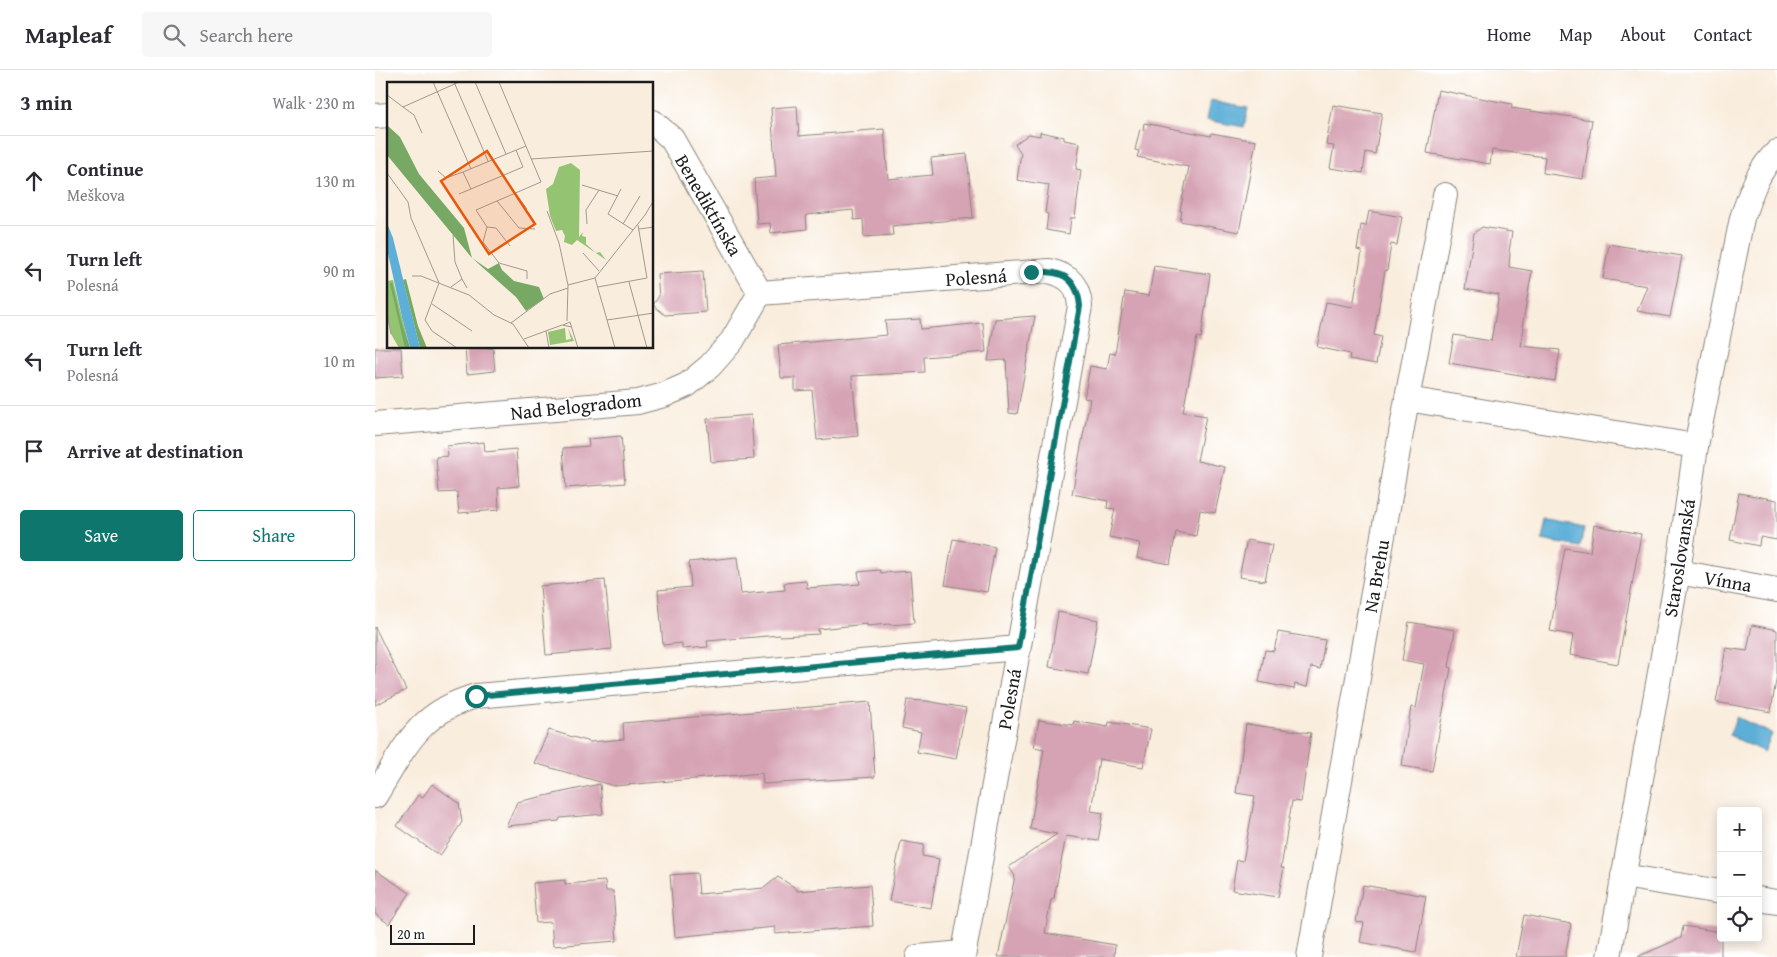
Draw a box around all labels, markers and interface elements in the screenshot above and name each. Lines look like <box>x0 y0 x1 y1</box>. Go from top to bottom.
search box <box>142 12 492 57</box>
text: Mapleaf <box>25 17 112 52</box>
icon: search <box>160 21 188 49</box>
text: Search here <box>200 21 293 49</box>
text: Home <box>1487 21 1531 48</box>
text: Map <box>1559 21 1592 48</box>
text: About <box>1620 21 1666 48</box>
text: Contact <box>1694 21 1752 48</box>
inset map <box>387 82 654 349</box>
text: 3 min <box>20 87 72 118</box>
text: Walk · 230 m <box>272 91 355 115</box>
street label: Benediktínska <box>669 149 749 261</box>
text: Continue <box>67 155 144 183</box>
icon: ahead <box>20 167 48 195</box>
text: 130 m <box>315 169 355 193</box>
text: Meškova <box>67 183 125 207</box>
text: Turn left <box>67 245 142 273</box>
icon: left <box>20 257 48 285</box>
text: 90 m <box>323 259 355 283</box>
street label: Polesná <box>944 261 1008 293</box>
route end <box>1020 261 1043 284</box>
text: Polesná <box>67 273 119 297</box>
text: Turn left <box>67 335 142 363</box>
icon: left <box>20 347 48 375</box>
text: 10 m <box>323 349 355 373</box>
text: Polesná <box>67 363 119 387</box>
street label: Nad Belogradom <box>509 385 644 427</box>
icon: arrive <box>20 437 48 465</box>
text: Arrive at destination <box>67 437 243 465</box>
street label: Staroslovanská <box>1656 497 1702 619</box>
button: Save <box>20 510 183 561</box>
button: Share <box>193 510 355 561</box>
street label: Na Brehu <box>1356 537 1396 615</box>
street label: Vínna <box>1702 563 1754 599</box>
street label: Polesná <box>990 666 1028 732</box>
route start <box>465 685 488 708</box>
map controls <box>1717 807 1762 942</box>
button: + <box>1717 807 1762 852</box>
button: − <box>1717 852 1762 897</box>
button: locate <box>1717 897 1762 942</box>
scale bar <box>390 922 475 945</box>
text: 20 m <box>397 924 425 944</box>

